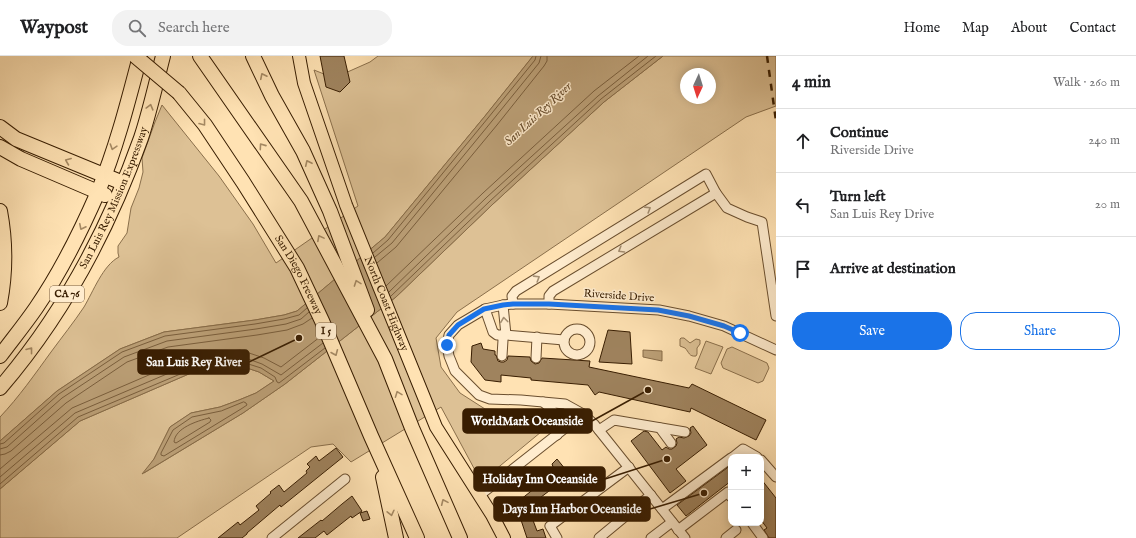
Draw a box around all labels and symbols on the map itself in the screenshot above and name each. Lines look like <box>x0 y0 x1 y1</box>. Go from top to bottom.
north arrow <box>680 68 716 104</box>
one-way arrow <box>260 73 268 80</box>
water label: San Luis Rey River <box>501 78 575 149</box>
one-way arrow <box>145 103 153 110</box>
one-way arrow <box>199 119 206 126</box>
street label: San Luis Rey Mission Expressway <box>77 125 151 271</box>
one-way arrow <box>260 143 267 150</box>
one-way arrow <box>110 144 118 151</box>
one-way arrow <box>64 158 72 166</box>
one-way arrow <box>305 160 313 167</box>
one-way arrow <box>644 207 651 214</box>
one-way arrow <box>79 223 86 231</box>
street label: San Diego Freeway <box>271 233 325 317</box>
one-way arrow <box>318 235 325 243</box>
one-way arrow <box>618 245 625 253</box>
street label: North Coast Highway <box>361 254 412 354</box>
one-way arrow <box>533 275 540 282</box>
one-way arrow <box>353 280 361 287</box>
road number: CA 76 <box>50 286 84 302</box>
street label: Riverside Drive <box>583 287 655 305</box>
one-way arrow <box>500 317 509 323</box>
road number: I 5 <box>316 323 336 339</box>
route start <box>731 324 749 342</box>
route end <box>438 336 456 354</box>
one-way arrow <box>25 348 32 355</box>
one-way arrow <box>331 349 339 356</box>
callout: San Luis Rey River <box>138 350 249 374</box>
text: San Luis Rey River <box>146 355 242 371</box>
one-way arrow <box>395 390 403 398</box>
callout: WorldMark Oceanside <box>463 409 592 433</box>
text: WorldMark Oceanside <box>470 414 584 429</box>
callout: Holiday Inn Oceanside <box>474 467 605 491</box>
text: Holiday Inn Oceanside <box>482 472 598 488</box>
callout: Days Inn Harbor Oceanside <box>494 497 650 521</box>
one-way arrow <box>441 499 449 507</box>
text: Days Inn Harbor Oceanside <box>502 502 642 518</box>
one-way arrow <box>386 510 394 516</box>

